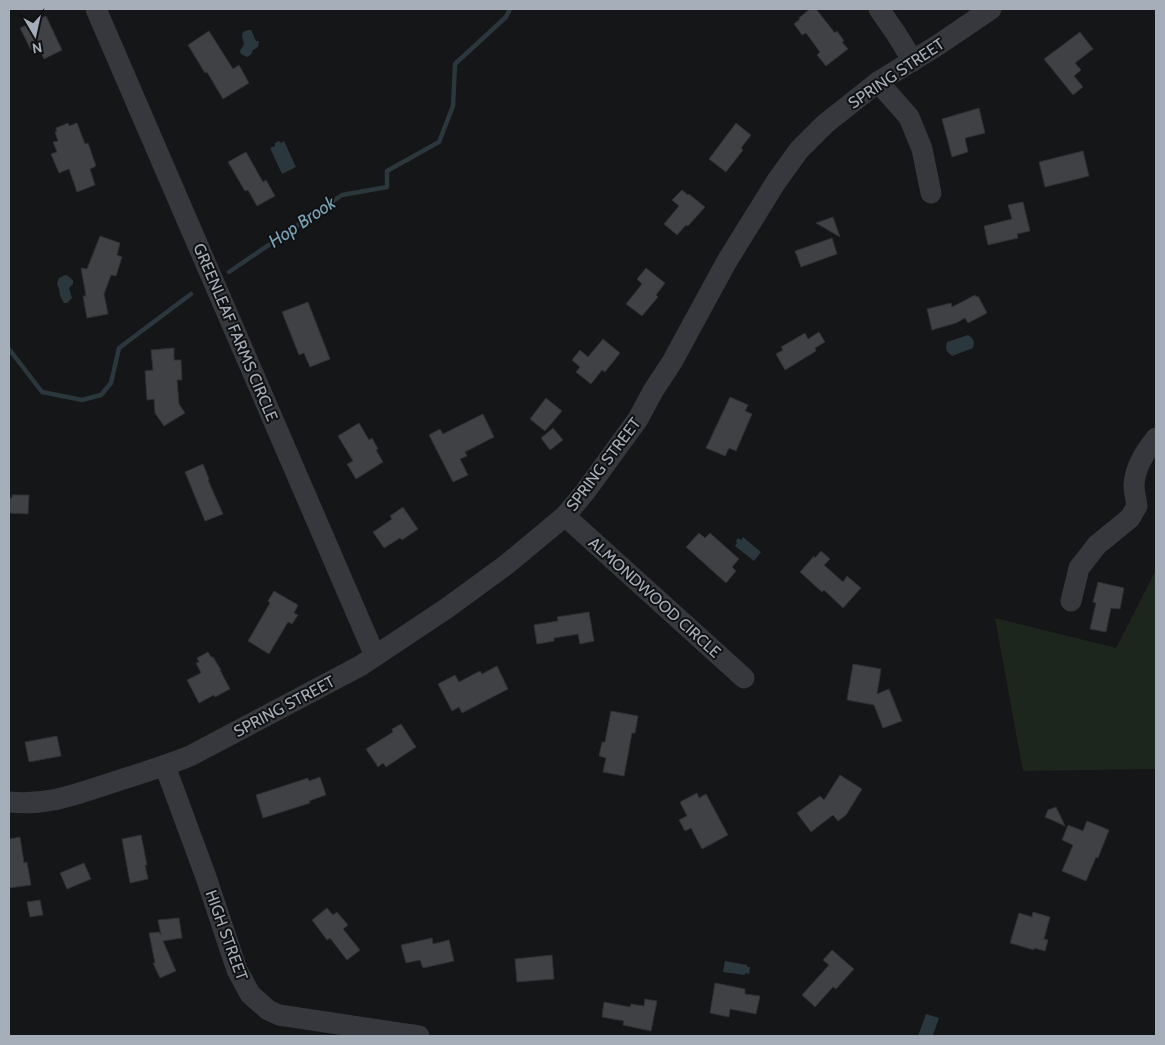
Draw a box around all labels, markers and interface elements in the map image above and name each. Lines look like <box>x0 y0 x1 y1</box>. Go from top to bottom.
north arrow <box>10 10 60 60</box>
street label: SPRING STREET <box>845 34 948 113</box>
text: N <box>31 38 43 58</box>
water label: Hop Brook <box>264 191 341 252</box>
street label: GREENLEAF FARMS CIRCLE <box>189 240 282 424</box>
street label: SPRING STREET <box>562 414 645 515</box>
street label: ALMONDWOOD CIRCLE <box>585 533 725 662</box>
street label: SPRING STREET <box>230 672 338 741</box>
street label: HIGH STREET <box>201 887 252 983</box>

